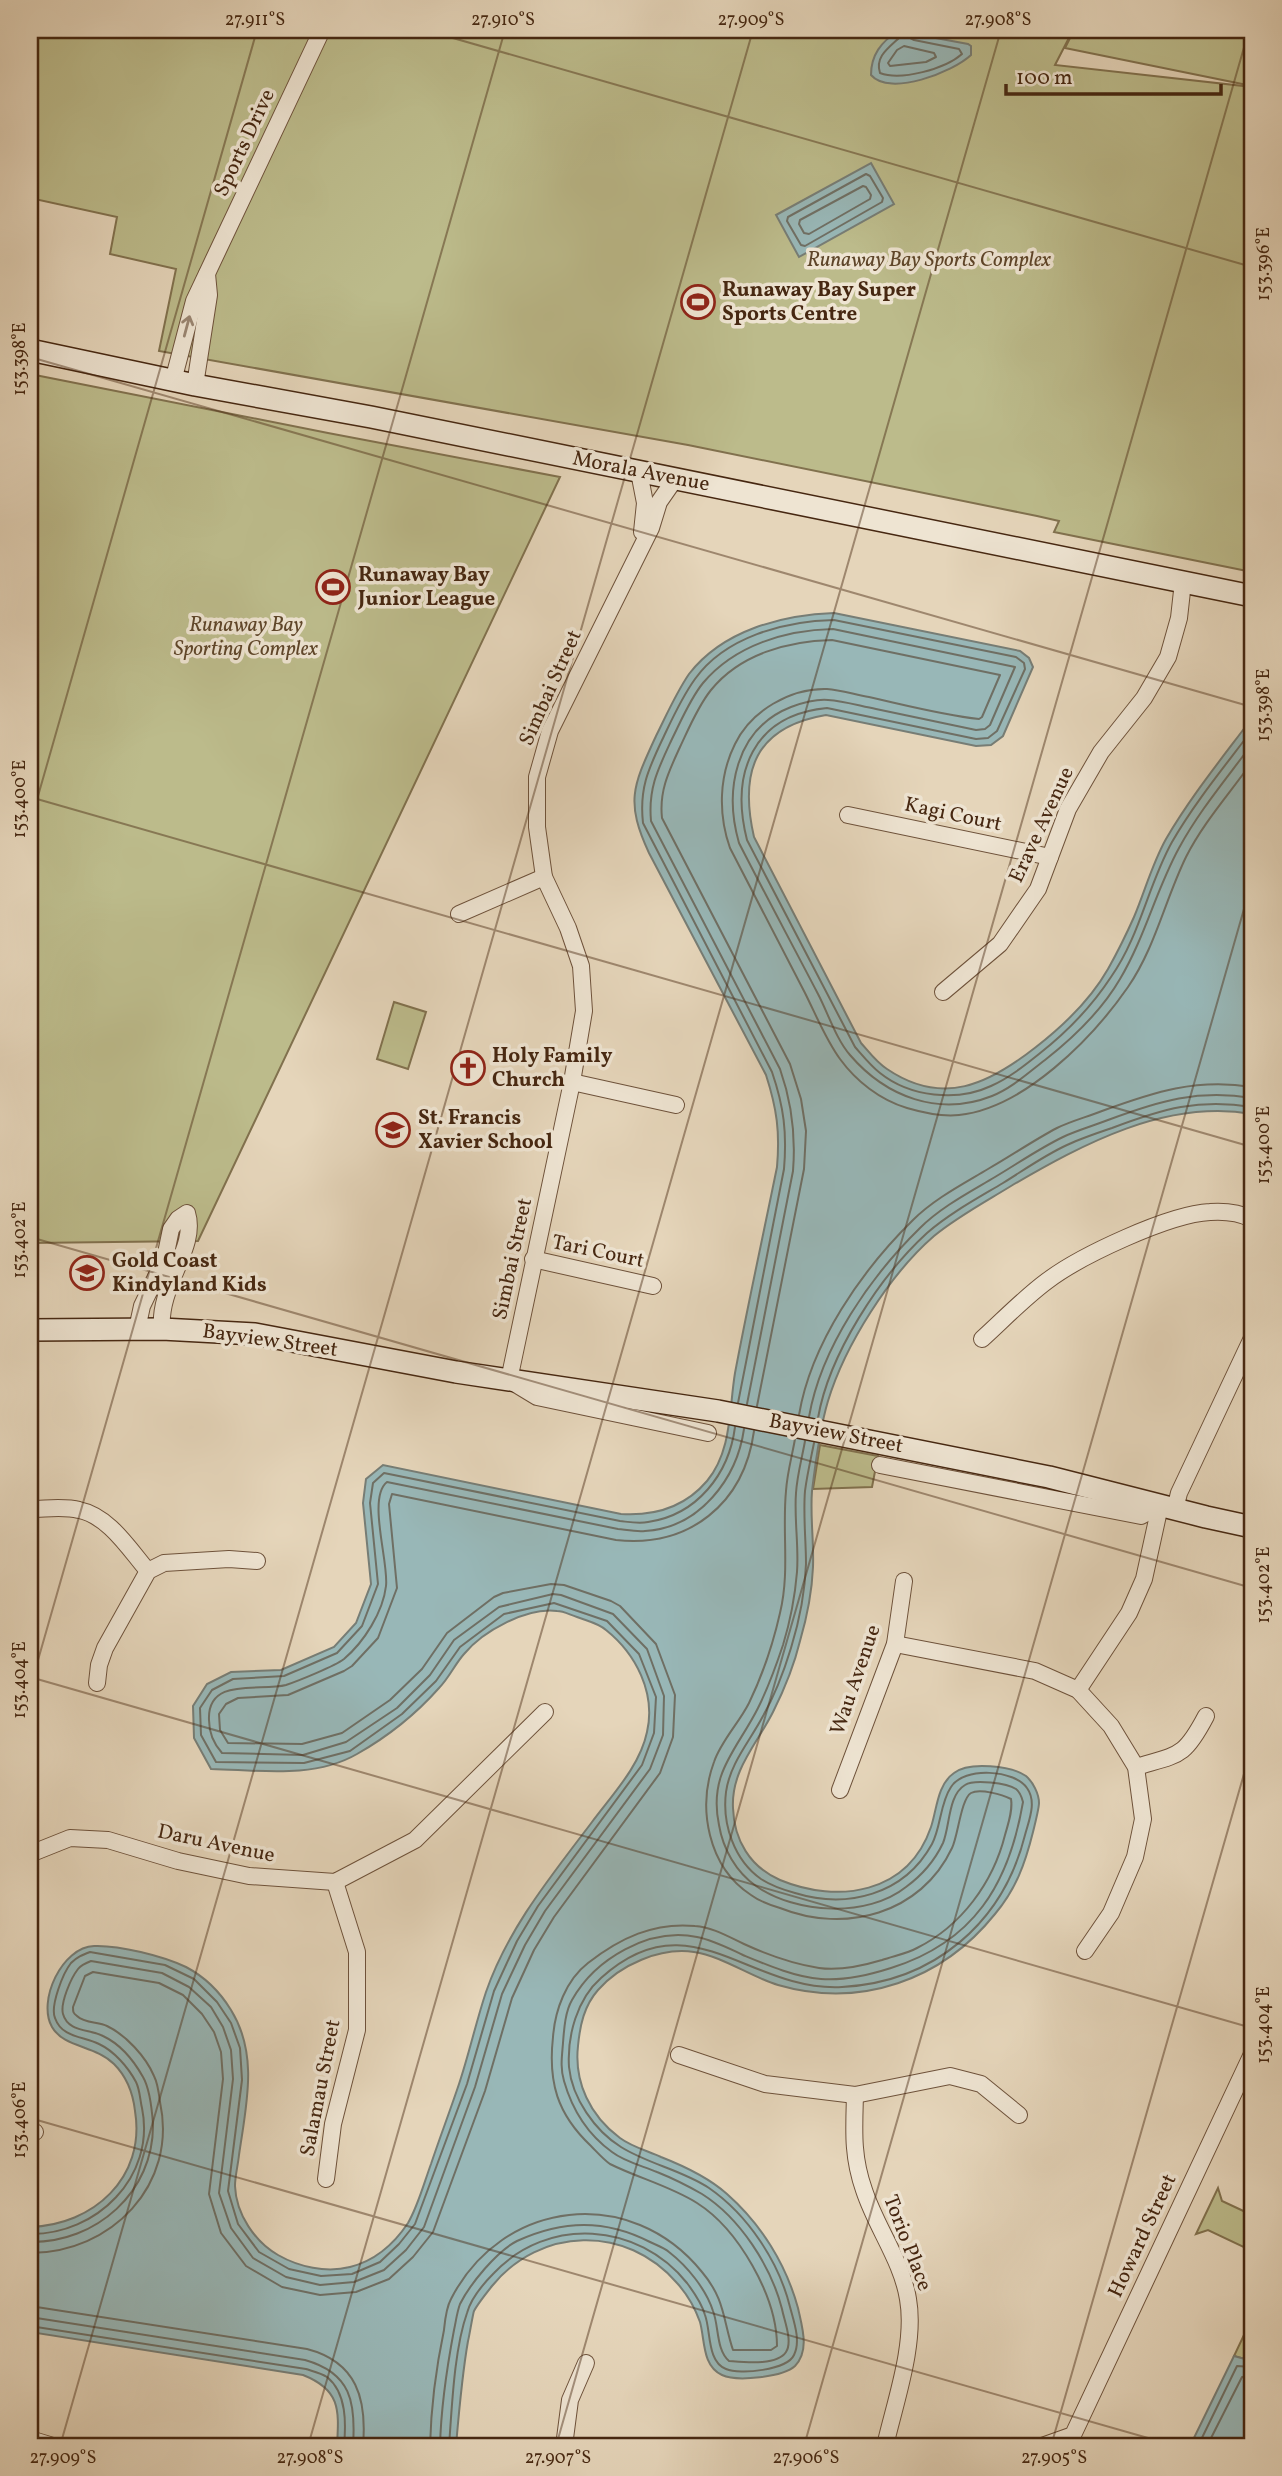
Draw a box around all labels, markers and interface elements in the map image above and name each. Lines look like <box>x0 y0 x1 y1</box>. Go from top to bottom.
text: 27.911°S <box>225 8 285 33</box>
text: 27.910°S <box>471 8 535 33</box>
text: 27.909°S <box>718 8 784 33</box>
text: 27.908°S <box>965 8 1031 33</box>
scale bar <box>1006 52 1221 96</box>
text: 100 m <box>1016 64 1073 93</box>
street label: Sports Drive <box>207 85 283 201</box>
text: 153.396°E <box>1252 227 1277 301</box>
park label: Runaway Bay Sports Complex <box>807 246 1052 275</box>
place label: Runaway Bay Super Sports Centre <box>722 276 916 329</box>
sports icon: Runaway Bay Super Sports Centre <box>679 283 717 321</box>
one-way arrow <box>181 315 194 338</box>
text: 153.398°E <box>8 322 33 396</box>
street label: Morala Avenue <box>570 444 712 500</box>
place label: Runaway Bay Junior League <box>357 561 495 614</box>
sports icon: Runaway Bay Junior League <box>314 568 352 606</box>
park label: Runaway Bay Sporting Complex <box>174 611 318 664</box>
street label: Simbai Street <box>513 625 589 751</box>
text: 153.398°E <box>1252 668 1277 742</box>
text: 153.400°E <box>8 759 33 838</box>
street label: Erave Avenue <box>1002 762 1082 888</box>
street label: Kagi Court <box>902 791 1004 839</box>
place label: Holy Family Church <box>492 1042 613 1095</box>
church icon: Holy Family Church <box>449 1049 487 1087</box>
place label: St. Francis Xavier School <box>418 1104 553 1157</box>
text: 153.400°E <box>1252 1105 1277 1184</box>
school or university icon: St. Francis Xavier School <box>374 1111 412 1149</box>
street label: Simbai Street <box>486 1195 540 1323</box>
text: 153.402°E <box>8 1201 33 1279</box>
street label: Tari Court <box>549 1228 647 1276</box>
place label: Gold Coast Kindyland Kids <box>112 1247 267 1300</box>
school or university icon: Gold Coast Kindyland Kids <box>68 1254 106 1292</box>
street label: Bayview Street <box>200 1317 340 1365</box>
street label: Bayview Street <box>766 1407 906 1461</box>
text: 153.402°E <box>1252 1546 1277 1624</box>
street label: Wau Avenue <box>824 1621 888 1739</box>
text: 153.404°E <box>8 1641 33 1719</box>
street label: Daru Avenue <box>155 1817 277 1871</box>
text: 153.404°E <box>1252 1986 1277 2064</box>
street label: Salamau Street <box>294 2017 348 2159</box>
text: 153.406°E <box>8 2081 33 2159</box>
street label: Howard Street <box>1102 2169 1184 2303</box>
street label: Torio Place <box>875 2191 939 2295</box>
text: 27.909°S <box>30 2446 96 2471</box>
text: 27.908°S <box>277 2446 343 2471</box>
text: 27.907°S <box>525 2446 591 2471</box>
text: 27.906°S <box>772 2446 840 2471</box>
text: 27.905°S <box>1021 2446 1087 2471</box>

